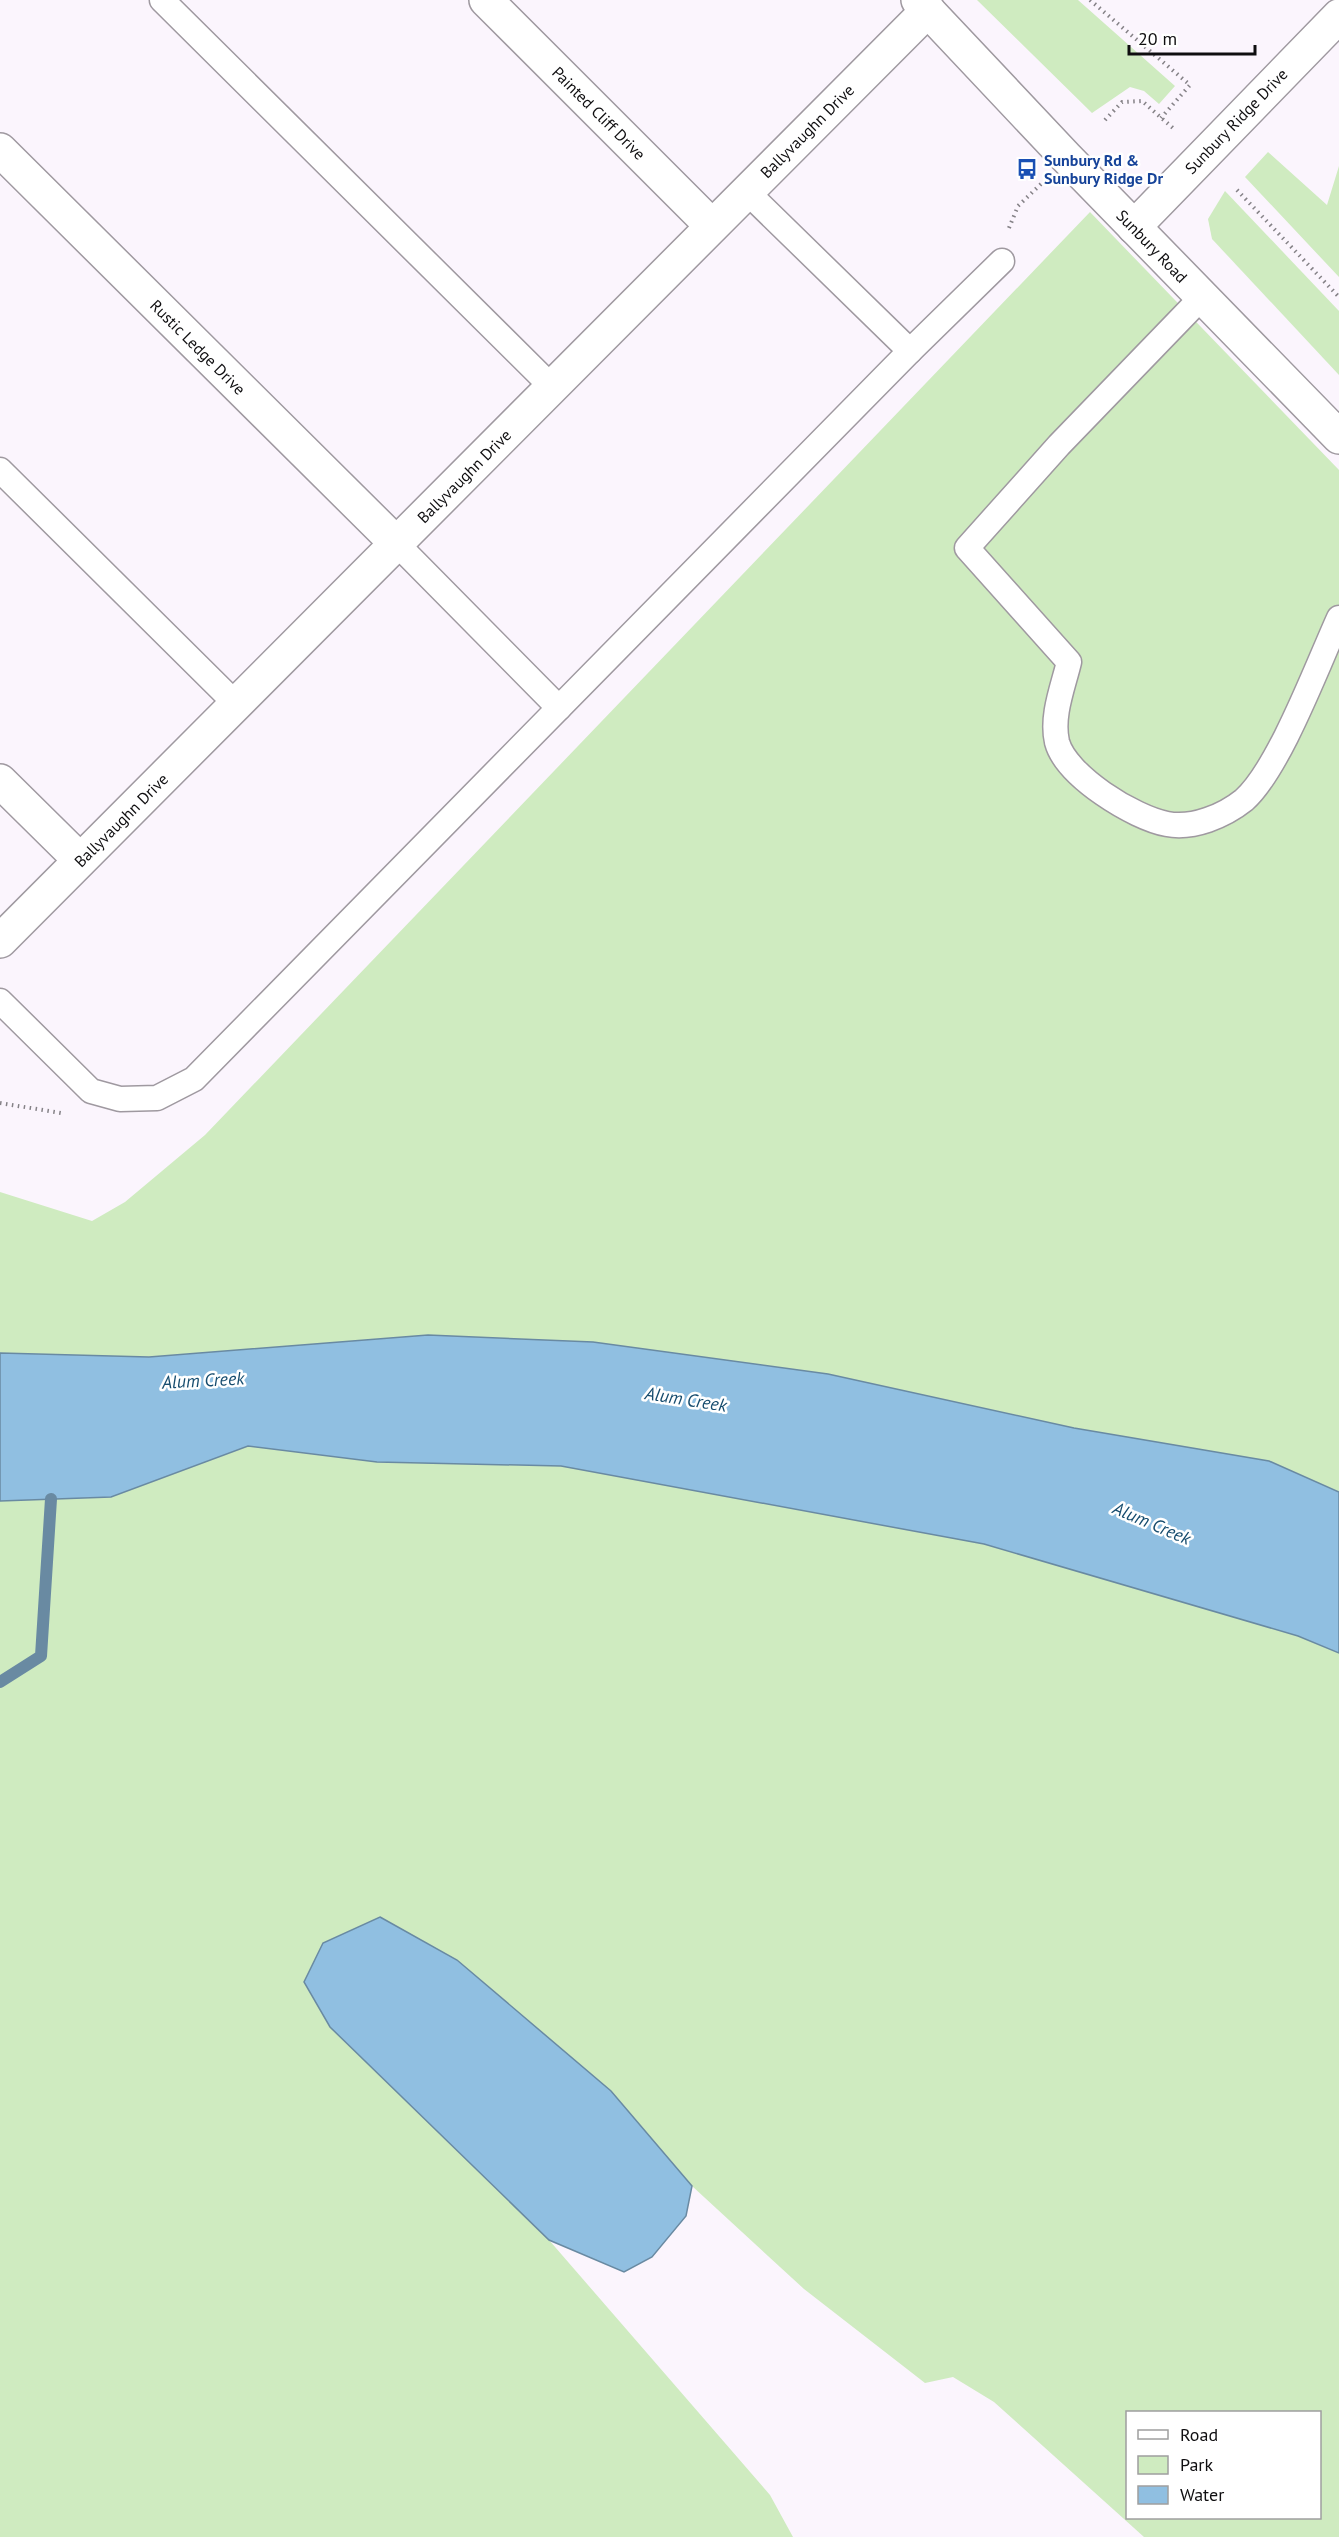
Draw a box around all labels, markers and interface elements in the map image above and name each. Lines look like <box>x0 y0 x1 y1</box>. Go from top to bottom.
scale bar <box>1129 18 1255 56</box>
text: 20 m <box>1138 27 1177 50</box>
street label: Painted Cliff Drive <box>548 62 650 164</box>
street label: Sunbury Ridge Drive <box>1181 64 1291 178</box>
street label: Ballyvaughn Drive <box>756 80 858 182</box>
place label: Sunbury Rd & Sunbury Ridge Dr <box>1044 150 1163 188</box>
bus stop icon: Sunbury Rd & Sunbury Ridge Dr <box>1015 157 1039 181</box>
street label: Sunbury Road <box>1112 205 1192 287</box>
street label: Rustic Ledge Drive <box>146 295 250 399</box>
street label: Ballyvaughn Drive <box>413 425 515 527</box>
street label: Ballyvaughn Drive <box>70 769 172 871</box>
water label: Alum Creek <box>160 1366 246 1394</box>
water label: Alum Creek <box>642 1381 729 1417</box>
water label: Alum Creek <box>1109 1496 1195 1550</box>
legend <box>1126 2411 1321 2519</box>
text: Road <box>1180 2423 1218 2446</box>
text: Park <box>1180 2453 1213 2476</box>
text: Water <box>1180 2483 1224 2506</box>

